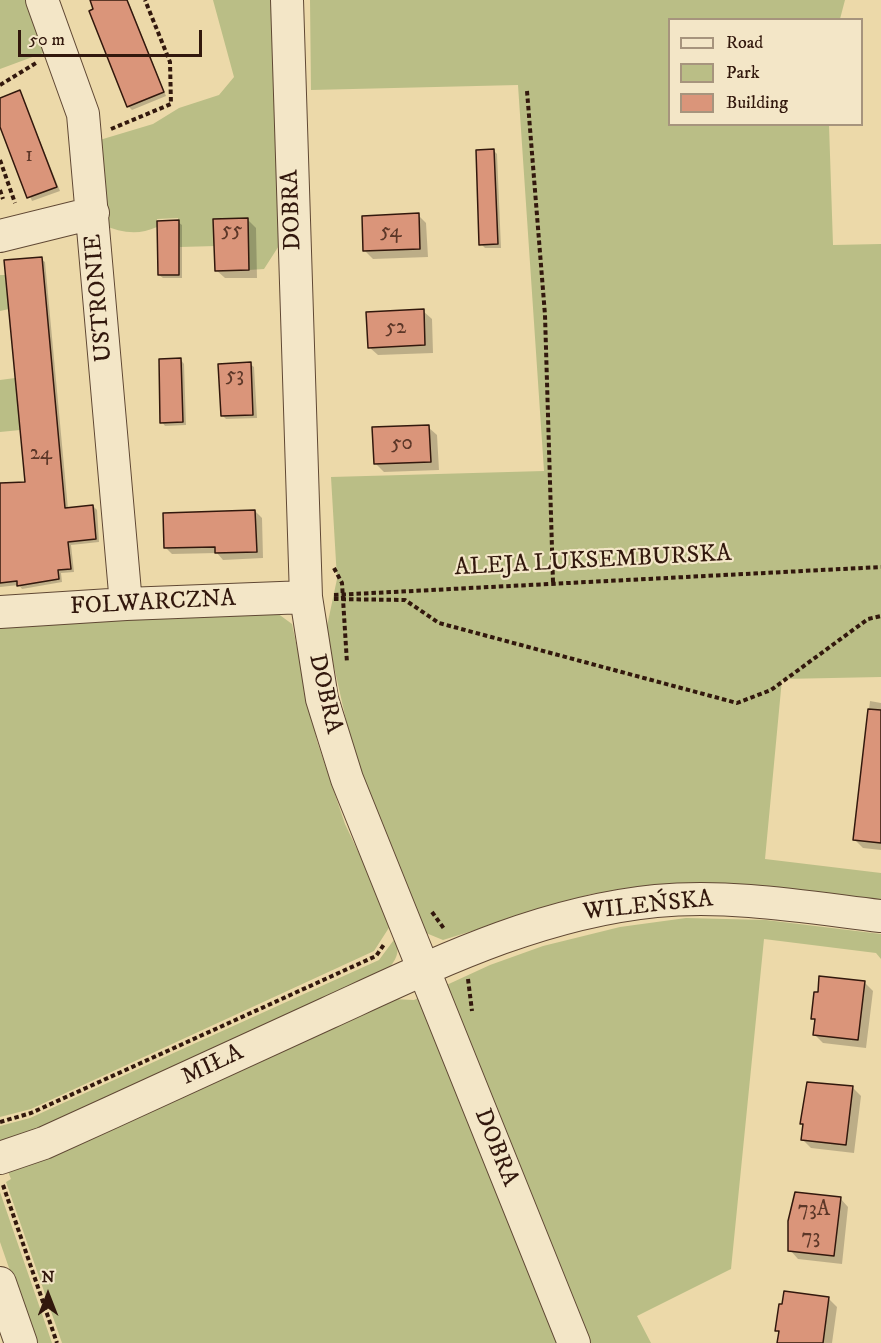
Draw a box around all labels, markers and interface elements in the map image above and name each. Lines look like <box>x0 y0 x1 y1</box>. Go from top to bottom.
scale bar <box>21 18 206 56</box>
legend <box>668 18 863 126</box>
text: 50 m <box>29 29 65 51</box>
text: Road <box>726 32 763 54</box>
text: Park <box>726 62 760 84</box>
text: Building <box>726 92 788 114</box>
house number: 1 <box>25 144 33 170</box>
street label: DOBRA <box>277 169 309 251</box>
house number: 55 <box>222 219 242 245</box>
house number: 54 <box>380 220 402 246</box>
street label: USTRONIE <box>80 233 120 363</box>
house number: 52 <box>386 316 406 342</box>
house number: 53 <box>226 364 244 390</box>
house number: 50 <box>391 432 413 458</box>
house number: 24 <box>30 442 52 468</box>
street label: ALEJA LUKSEMBURSKA <box>454 540 732 584</box>
street label: FOLWARCZNA <box>69 585 237 623</box>
street label: DOBRA <box>301 651 347 737</box>
street label: WILEŃSKA <box>582 886 714 928</box>
street label: MIŁA <box>178 1039 248 1093</box>
street label: DOBRA <box>466 1105 524 1191</box>
house number: 73A <box>798 1198 830 1224</box>
house number: 73 <box>802 1226 820 1252</box>
north arrow <box>18 1265 78 1325</box>
text: N <box>41 1267 55 1287</box>

